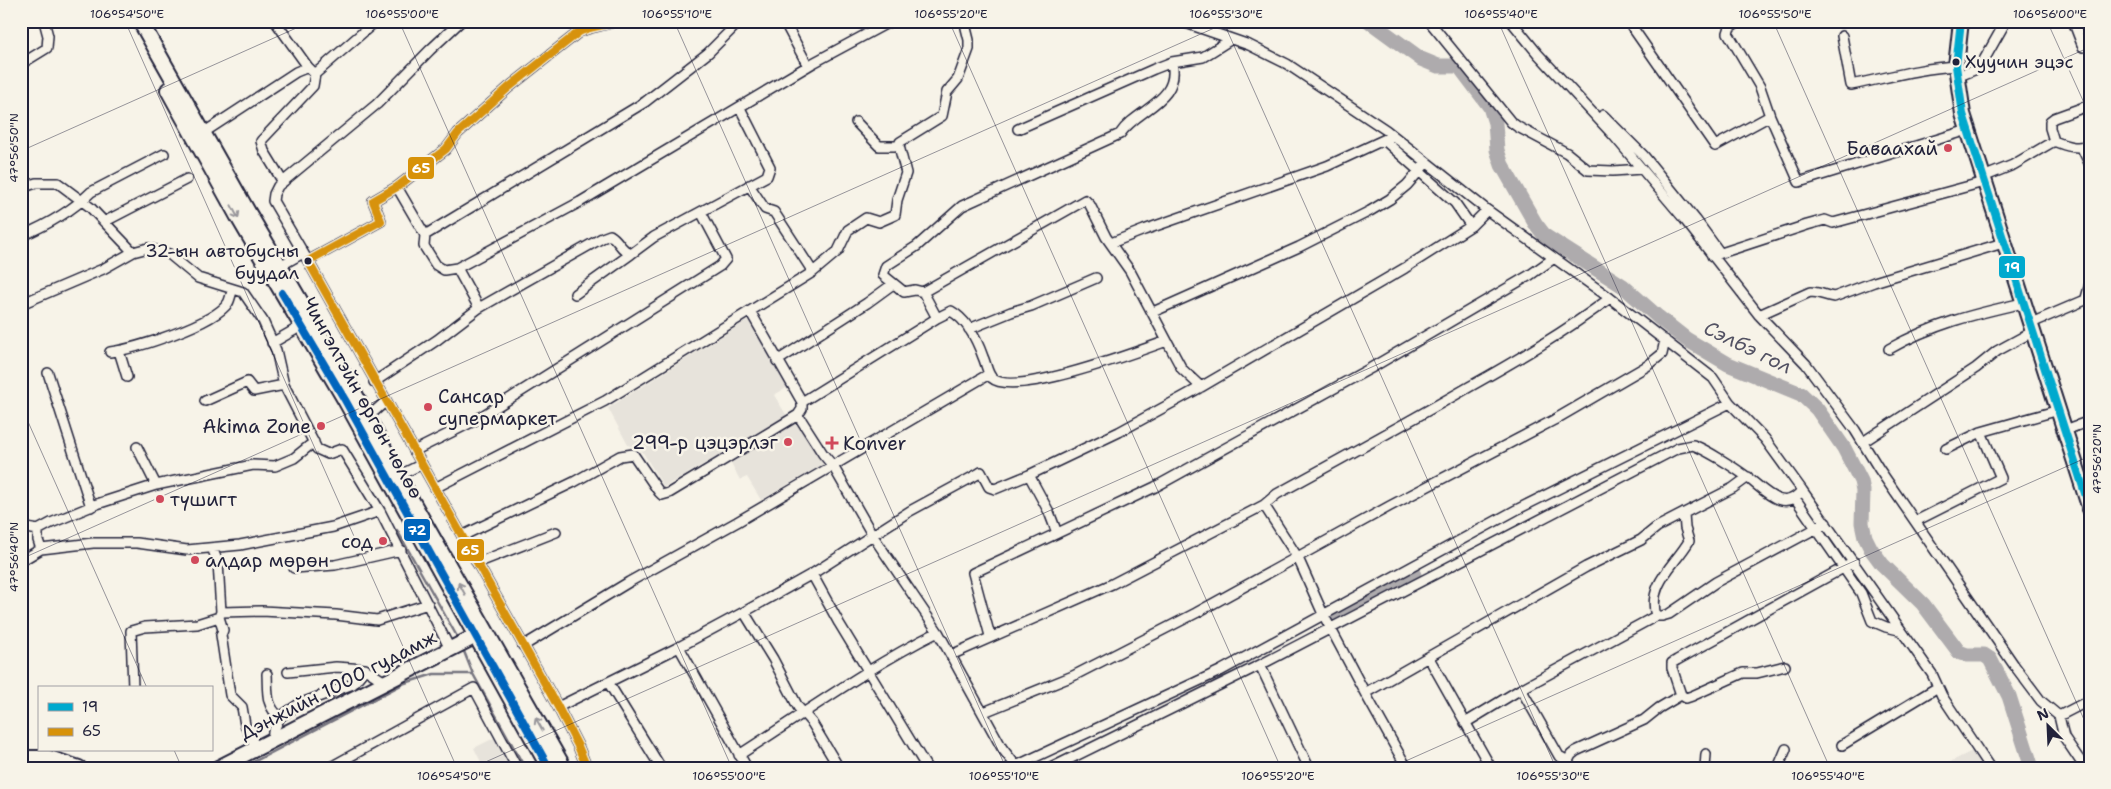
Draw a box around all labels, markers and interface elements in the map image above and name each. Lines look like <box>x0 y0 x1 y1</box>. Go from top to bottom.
text: 106°54'50"E <box>90 6 164 22</box>
text: 106°55'00"E <box>365 6 439 22</box>
text: 106°55'10"E <box>642 6 712 22</box>
text: 106°55'20"E <box>914 6 988 22</box>
text: 106°55'30"E <box>1189 6 1263 22</box>
text: 106°55'40"E <box>1464 6 1538 22</box>
text: 106°55'50"E <box>1739 6 1811 22</box>
text: 106°56'00"E <box>2013 6 2087 22</box>
place label: Хуучин эцэс <box>1965 50 2074 74</box>
marker: Хуучин эцэс <box>1951 57 1961 67</box>
text: 47°56'50"N <box>6 113 22 183</box>
place label: Баваахай <box>1846 136 1938 161</box>
marker: Баваахай <box>1942 142 1954 154</box>
line badge: 65 <box>407 156 435 180</box>
text: 65 <box>412 159 430 177</box>
one-way arrow <box>230 204 240 219</box>
place label: 32-ын автобусны буудал <box>145 239 299 285</box>
line badge: 19 <box>1998 255 2026 279</box>
marker: 32-ын автобусны буудал <box>303 256 313 266</box>
text: 19 <box>2004 258 2020 276</box>
street label: Чингэлтэйн өргөн чөлөө <box>297 293 429 503</box>
water label: Сэлбэ гол <box>1700 314 1796 380</box>
place label: Сансар супермаркет <box>438 384 557 431</box>
marker: Сансар супермаркет <box>422 401 434 413</box>
place label: Akima Zone <box>202 414 311 439</box>
marker: Akima Zone <box>315 420 327 432</box>
text: 47°56'20"N <box>2089 424 2105 494</box>
place label: 299-р цэцэрлэг <box>632 430 779 455</box>
place label: Konver <box>843 431 907 456</box>
marker: 299-р цэцэрлэг <box>782 436 794 448</box>
marker: Konver <box>825 436 839 450</box>
place label: түшигт <box>170 487 237 512</box>
marker: түшигт <box>154 493 166 505</box>
line badge: 72 <box>403 518 431 542</box>
text: 72 <box>408 521 427 539</box>
text: 47°56'40"N <box>6 522 22 592</box>
place label: сод <box>341 529 373 554</box>
marker: сод <box>377 535 389 547</box>
line badge: 65 <box>456 538 485 562</box>
text: 65 <box>461 541 479 559</box>
place label: алдар мөрөн <box>205 548 329 573</box>
marker: алдар мөрөн <box>189 554 201 566</box>
one-way arrow <box>457 583 467 597</box>
street label: Дэнжийн 1000 гудамж <box>235 625 441 745</box>
legend <box>38 686 212 752</box>
text: 19 <box>82 697 98 717</box>
north arrow <box>2024 702 2074 752</box>
text: N <box>2034 704 2051 725</box>
one-way arrow <box>534 718 544 732</box>
text: 65 <box>82 721 101 741</box>
text: 106°54'50"E <box>417 768 491 784</box>
text: 106°55'00"E <box>692 768 766 784</box>
text: 106°55'10"E <box>969 768 1039 784</box>
text: 106°55'20"E <box>1241 768 1315 784</box>
text: 106°55'30"E <box>1516 768 1590 784</box>
text: 106°55'40"E <box>1791 768 1865 784</box>

